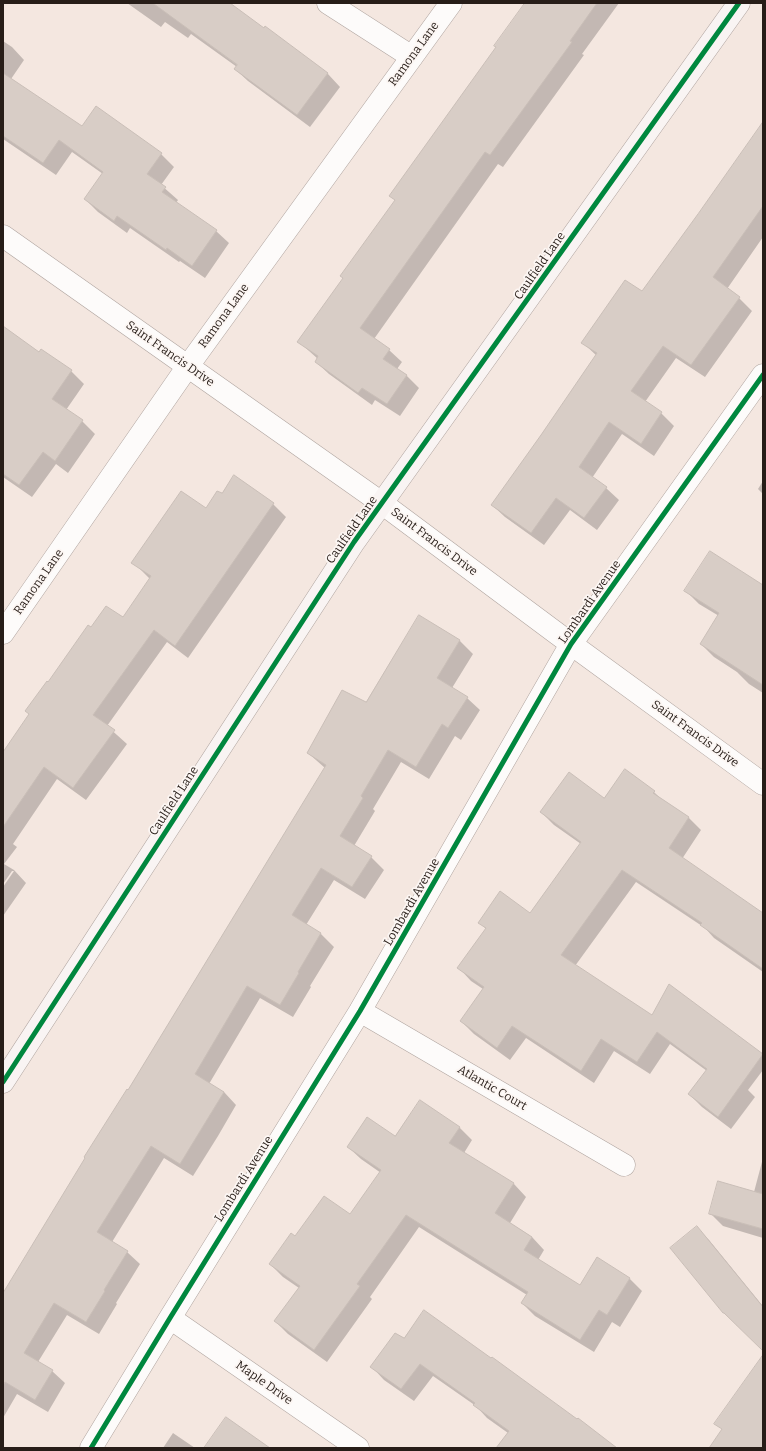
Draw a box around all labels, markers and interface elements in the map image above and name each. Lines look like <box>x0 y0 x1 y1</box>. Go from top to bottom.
street label: Ramona Lane <box>386 19 442 89</box>
street label: Caulfield Lane <box>511 229 569 303</box>
street label: Ramona Lane <box>196 281 252 351</box>
street label: Saint Francis Drive <box>123 318 217 390</box>
street label: Caulfield Lane <box>323 493 381 567</box>
street label: Saint Francis Drive <box>388 505 480 579</box>
street label: Ramona Lane <box>11 547 67 617</box>
street label: Lombardi Avenue <box>556 557 624 647</box>
street label: Saint Francis Drive <box>649 698 741 770</box>
street label: Caulfield Lane <box>146 764 202 838</box>
street label: Lombardi Avenue <box>381 856 443 948</box>
street label: Atlantic Court <box>455 1062 529 1114</box>
street label: Lombardi Avenue <box>212 1133 276 1225</box>
street label: Maple Drive <box>233 1358 295 1408</box>

